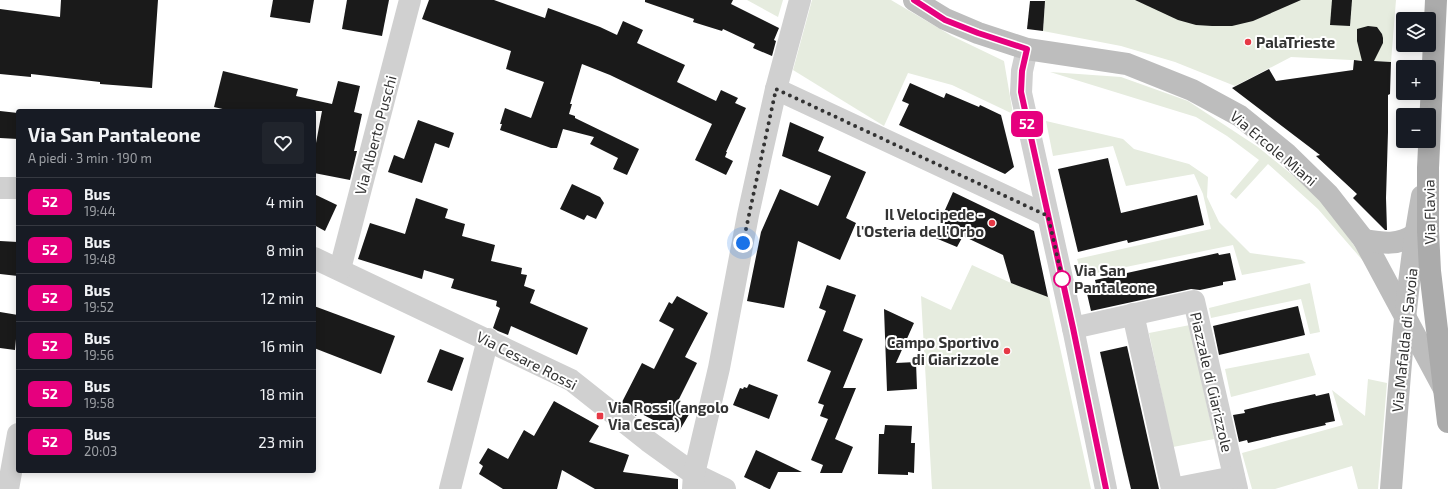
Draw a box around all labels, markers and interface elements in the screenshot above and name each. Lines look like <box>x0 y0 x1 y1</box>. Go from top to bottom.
map controls <box>1396 12 1436 148</box>
button: layers <box>1396 12 1436 52</box>
place label: PalaTrieste <box>1256 33 1335 51</box>
marker: PalaTrieste <box>1243 37 1253 47</box>
button: + <box>1396 60 1436 100</box>
street label: Via Alberto Puschi <box>350 73 400 197</box>
street label: Via Ercole Miani <box>1227 106 1321 190</box>
button: − <box>1396 108 1436 148</box>
line badge: 52 <box>1009 111 1045 137</box>
text: 52 <box>1019 115 1035 132</box>
button: heart <box>262 122 304 164</box>
text: Via San Pantaleone <box>28 123 201 146</box>
text: A piedi · 3 min · 190 m <box>28 150 152 166</box>
street label: Via Flavia <box>1419 179 1439 245</box>
text: Bus <box>84 185 110 203</box>
text: 52 <box>42 193 58 210</box>
text: 4 min <box>266 193 304 211</box>
text: 19:44 <box>84 203 116 219</box>
place label: Il Velocipede - l'Osteria dell'Orbo <box>856 205 984 240</box>
marker: Il Velocipede - l'Osteria dell'Orbo <box>987 218 997 228</box>
text: Bus <box>84 233 110 251</box>
your location <box>733 233 753 253</box>
text: 52 <box>42 241 58 258</box>
text: 8 min <box>266 241 304 259</box>
text: 19:48 <box>84 251 116 267</box>
place label: Via San Pantaleone <box>1074 261 1155 296</box>
street label: Via Mafalda di Savoia <box>1387 267 1421 413</box>
marker: Via San Pantaleone <box>1053 270 1071 288</box>
text: Bus <box>84 281 110 299</box>
text: 52 <box>42 289 58 306</box>
text: 12 min <box>261 289 304 307</box>
text: 19:52 <box>84 299 114 315</box>
street label: Piazzale di Giarizzole <box>1187 310 1237 454</box>
street label: Via Cesare Rossi <box>474 327 580 393</box>
text: Bus <box>84 329 110 347</box>
place label: Campo Sportivo di Giarizzole <box>887 333 999 368</box>
text: 52 <box>42 337 58 354</box>
text: 16 min <box>261 337 304 355</box>
marker: Campo Sportivo di Giarizzole <box>1002 346 1012 356</box>
text: 19:56 <box>84 347 114 363</box>
text: Bus <box>84 377 110 395</box>
text: 52 <box>42 385 58 402</box>
text: 18 min <box>260 385 304 403</box>
text: 19:58 <box>84 395 115 411</box>
place label: Via Rossi (angolo Via Cesca) <box>608 398 729 433</box>
marker: Via Rossi (angolo Via Cesca) <box>595 411 605 421</box>
text: Bus <box>84 425 110 443</box>
text: 52 <box>42 433 58 450</box>
text: 23 min <box>258 433 304 451</box>
text: 20:03 <box>84 443 117 459</box>

